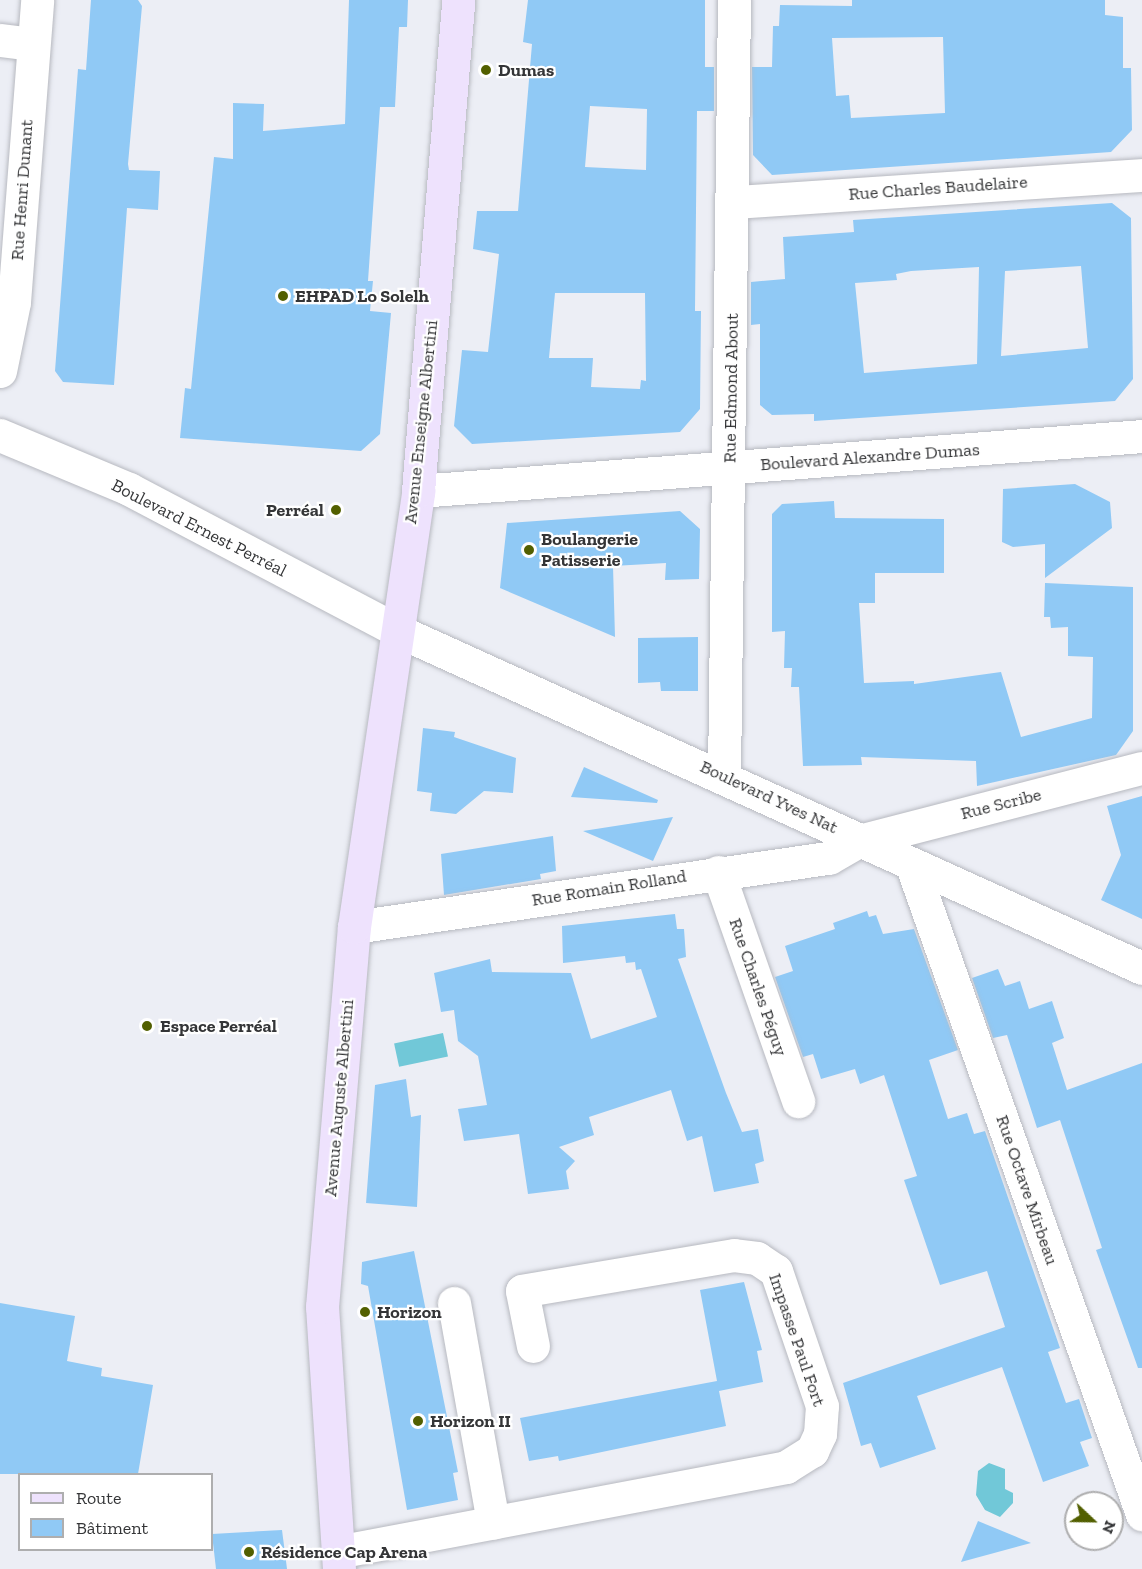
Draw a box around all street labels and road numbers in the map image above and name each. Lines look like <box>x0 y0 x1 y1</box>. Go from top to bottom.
street label: Rue Henri Dunant <box>6 119 38 261</box>
street label: Rue Charles Baudelaire <box>848 171 1028 205</box>
street label: Rue Edmond About <box>719 313 743 463</box>
street label: Avenue Enseigne Albertini <box>400 319 442 525</box>
street label: Boulevard Alexandre Dumas <box>759 439 981 475</box>
street label: Boulevard Ernest Perréal <box>108 474 290 582</box>
street label: Boulevard Yves Nat <box>696 755 842 839</box>
street label: Rue Scribe <box>958 784 1044 824</box>
street label: Rue Romain Rolland <box>530 865 688 911</box>
street label: Rue Charles Péguy <box>724 915 792 1059</box>
street label: Avenue Auguste Albertini <box>320 998 358 1198</box>
street label: Rue Octave Mirbeau <box>991 1112 1063 1268</box>
street label: Impasse Paul Fort <box>764 1271 830 1409</box>

